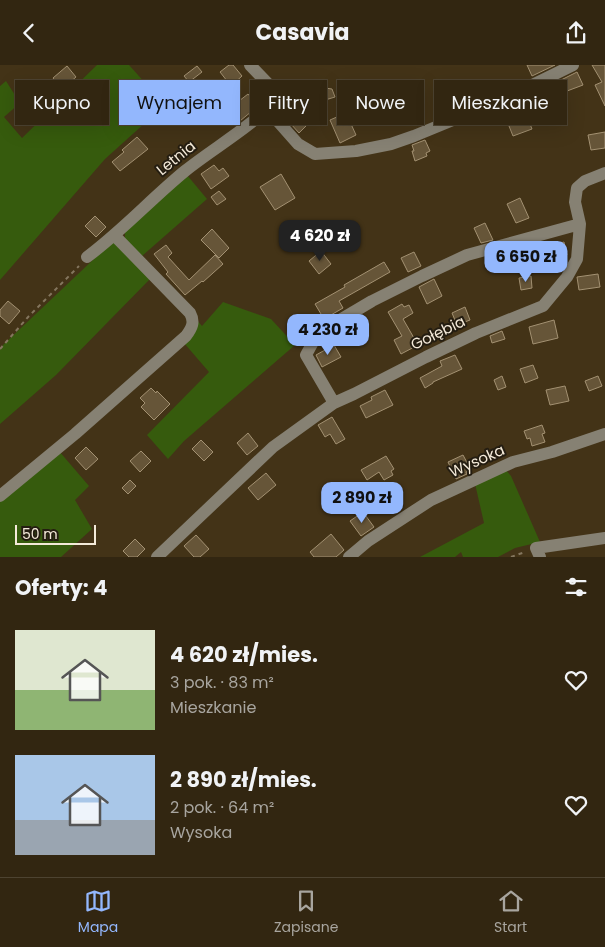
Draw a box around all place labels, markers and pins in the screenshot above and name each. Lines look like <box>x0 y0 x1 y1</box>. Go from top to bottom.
pin: 4 620 zł <box>268 219 372 262</box>
pin: 6 650 zł <box>474 241 578 283</box>
pin: 4 230 zł <box>276 313 380 356</box>
pin: 2 890 zł <box>310 481 414 524</box>

